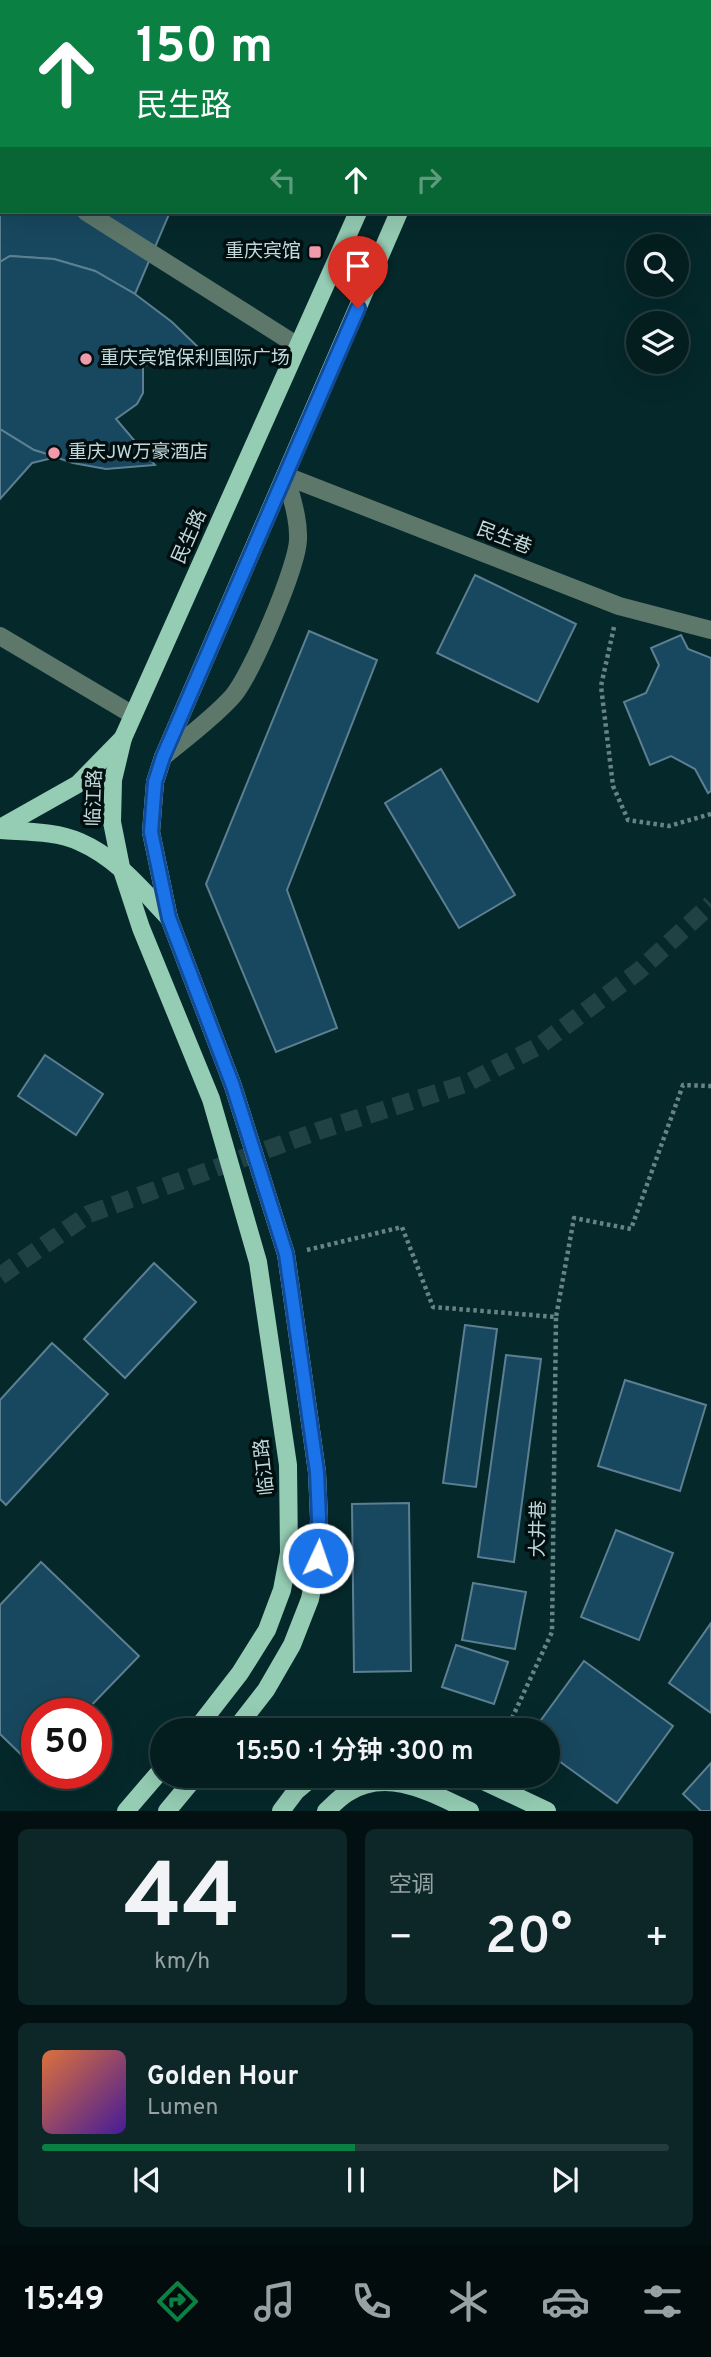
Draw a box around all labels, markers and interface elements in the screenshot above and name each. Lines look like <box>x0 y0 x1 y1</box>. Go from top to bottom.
text: 150 m <box>136 18 273 80</box>
icon: ahead <box>21 28 112 119</box>
text: 民生路 <box>136 88 232 128</box>
icon: left <box>264 161 302 199</box>
icon: ahead <box>337 161 375 199</box>
icon: right <box>410 161 448 199</box>
map controls <box>626 234 689 374</box>
button: search <box>626 234 689 297</box>
pin <box>328 236 388 308</box>
place label: 重庆宾馆 <box>225 240 301 264</box>
marker: 重庆宾馆 <box>307 244 323 260</box>
icon: arrive <box>339 247 377 285</box>
button: layers <box>626 311 689 374</box>
place label: 重庆宾馆保利国际广场 <box>100 347 290 371</box>
marker: 重庆宾馆保利国际广场 <box>78 351 94 367</box>
place label: 重庆JW万豪酒店 <box>68 441 208 465</box>
marker: 重庆JW万豪酒店 <box>46 445 62 461</box>
street label: 民生路 <box>167 506 213 568</box>
street label: 民生巷 <box>473 518 535 560</box>
street label: 临江路 <box>82 769 108 827</box>
street label: 临江路 <box>250 1437 280 1497</box>
street label: 大井巷 <box>527 1500 551 1558</box>
position arrow <box>281 1521 355 1595</box>
speed limit sign: 50 <box>21 1698 112 1789</box>
text: 15:50 · 1 分钟 · 300 m <box>236 1736 474 1769</box>
text: 44 <box>124 1845 241 1960</box>
text: 空调 <box>389 1872 435 1901</box>
text: 20° <box>485 1906 572 1972</box>
text: − <box>389 1915 413 1964</box>
text: + <box>644 1915 669 1964</box>
text: km/h <box>154 1948 210 1977</box>
text: Golden Hour <box>147 2061 298 2094</box>
text: Lumen <box>147 2094 218 2123</box>
icon: previous <box>128 2161 166 2199</box>
icon: pause <box>337 2161 375 2199</box>
icon: next <box>546 2161 584 2199</box>
icon: directions <box>153 2277 202 2326</box>
icon: music <box>250 2277 299 2326</box>
icon: phone <box>347 2277 396 2326</box>
icon: climate <box>444 2277 493 2326</box>
icon: car <box>541 2277 590 2326</box>
icon: filters <box>638 2277 687 2326</box>
text: 15:49 <box>24 2281 104 2321</box>

